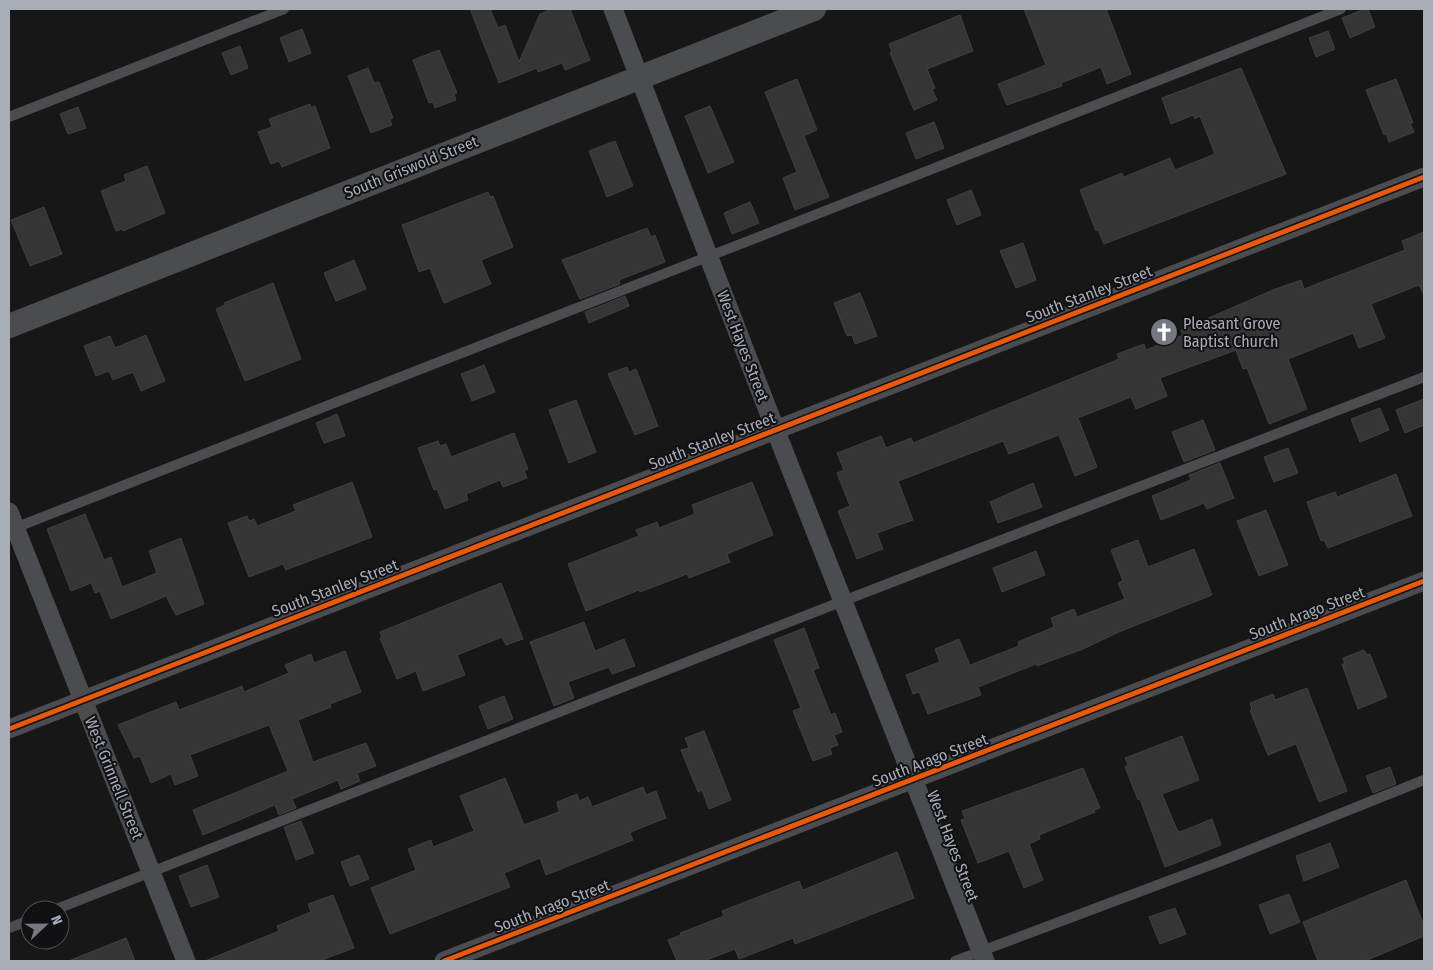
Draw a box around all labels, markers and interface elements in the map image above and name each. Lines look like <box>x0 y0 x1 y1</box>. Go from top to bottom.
street label: South Griswold Street <box>341 131 481 202</box>
street label: South Stanley Street <box>1023 261 1156 327</box>
street label: West Hayes Street <box>713 288 773 405</box>
place label: Pleasant Grove Baptist Church <box>1183 314 1281 351</box>
church icon: Pleasant Grove Baptist Church <box>1149 317 1179 347</box>
street label: South Stanley Street <box>646 408 779 474</box>
street label: South Stanley Street <box>269 555 402 621</box>
street label: South Arago Street <box>1247 582 1368 644</box>
street label: West Grinnell Street <box>81 714 148 843</box>
street label: South Arago Street <box>870 729 991 791</box>
street label: West Hayes Street <box>923 788 983 905</box>
street label: South Arago Street <box>492 875 613 937</box>
north arrow <box>20 900 70 950</box>
text: N <box>47 913 66 927</box>

